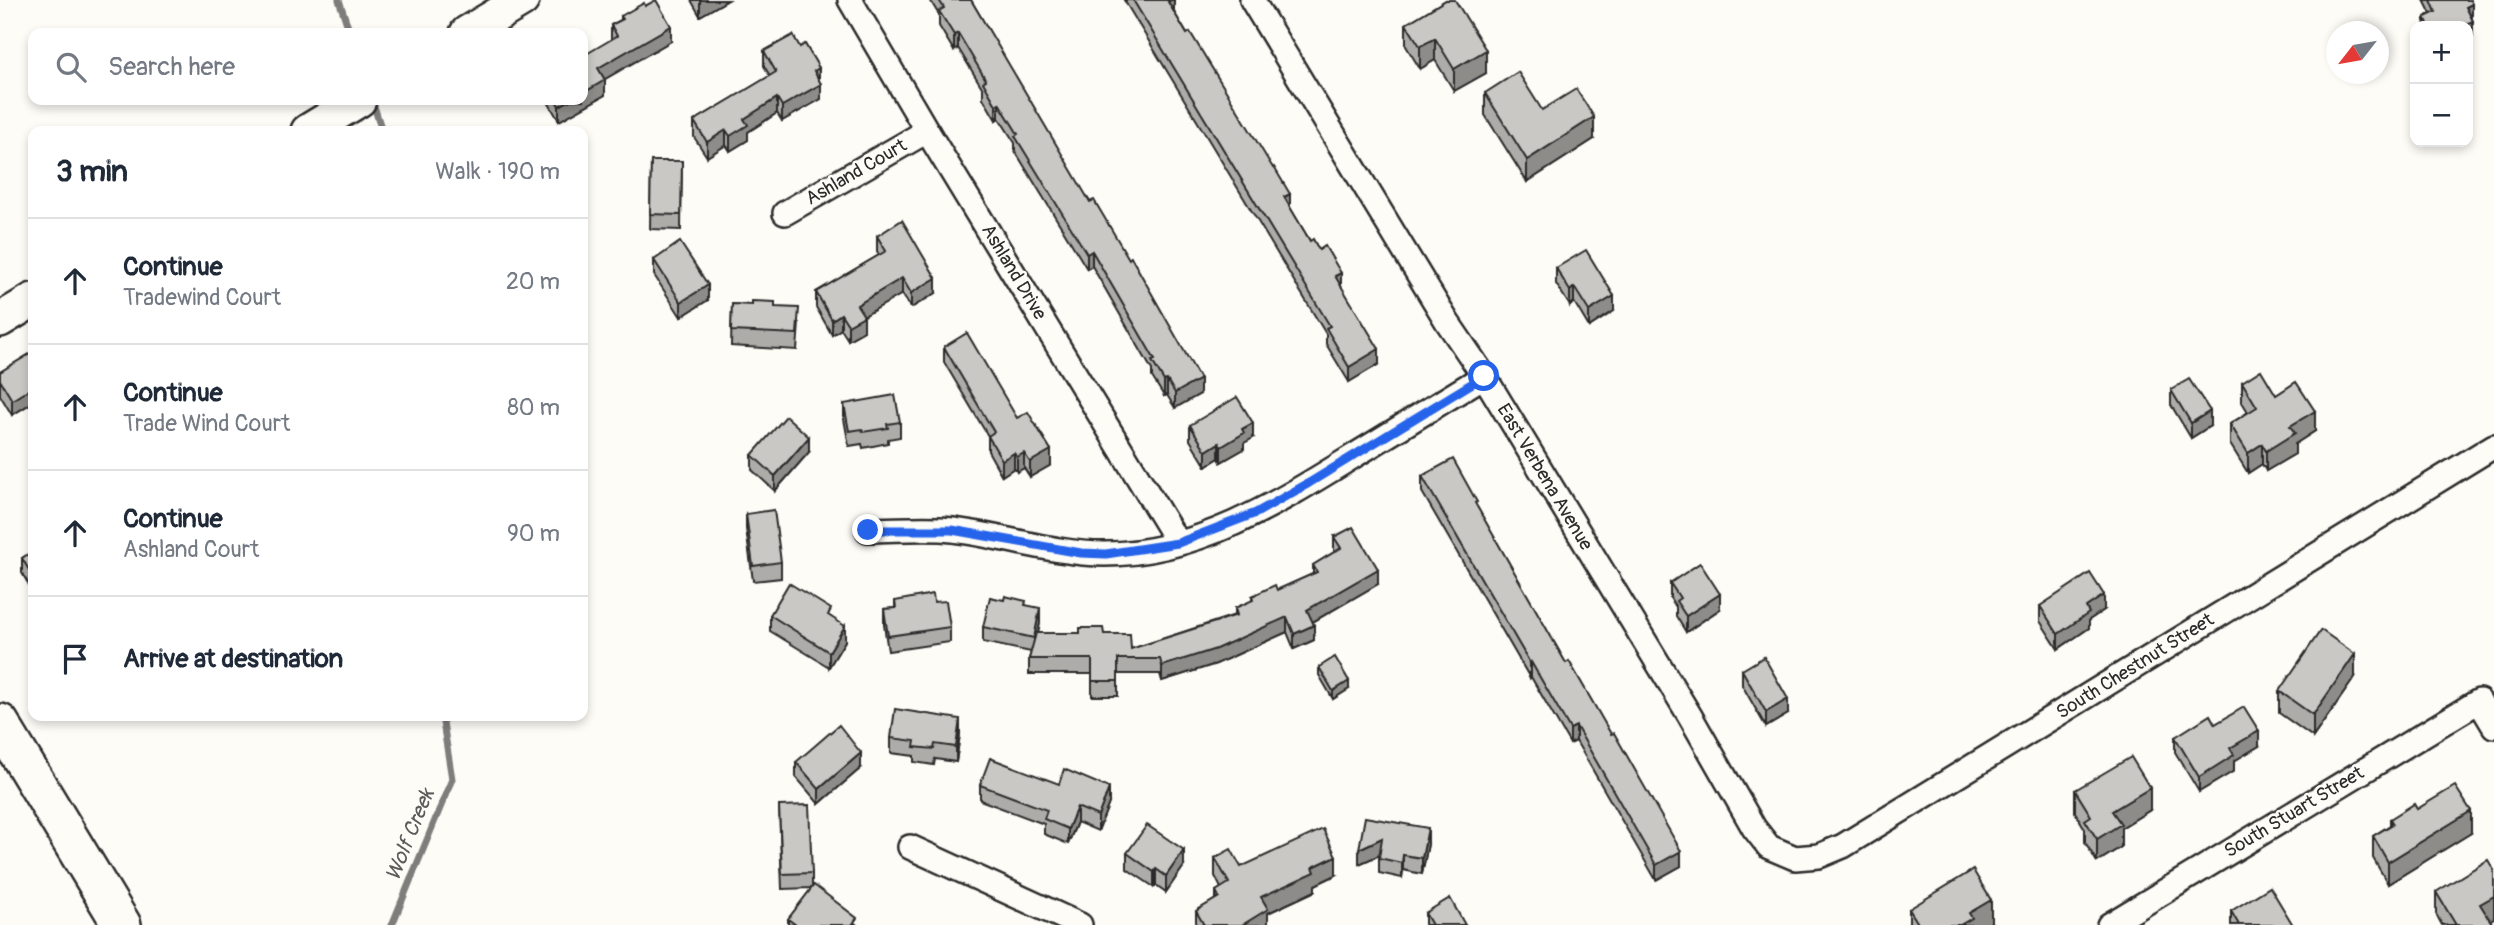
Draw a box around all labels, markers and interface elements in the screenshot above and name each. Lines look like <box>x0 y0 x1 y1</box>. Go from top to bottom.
north arrow <box>2326 21 2389 84</box>
map controls <box>2410 21 2473 147</box>
button: + <box>2410 21 2473 84</box>
search box <box>28 28 588 105</box>
icon: search <box>52 48 90 86</box>
text: Search here <box>108 51 235 83</box>
button: − <box>2410 84 2473 147</box>
street label: Ashland Court <box>801 133 911 211</box>
text: 3 min <box>56 153 128 190</box>
text: Walk · 190 m <box>435 157 560 186</box>
street label: Ashland Drive <box>976 220 1052 325</box>
text: Continue <box>123 251 223 283</box>
icon: ahead <box>56 262 94 300</box>
text: 20 m <box>506 267 560 296</box>
text: Tradewind Court <box>123 283 281 312</box>
route start <box>1468 360 1499 391</box>
text: Continue <box>123 377 223 409</box>
icon: ahead <box>56 388 94 426</box>
text: 80 m <box>507 393 560 422</box>
street label: East Verbena Avenue <box>1492 399 1599 555</box>
text: Trade Wind Court <box>123 409 290 438</box>
text: Continue <box>123 503 223 535</box>
icon: ahead <box>56 514 94 552</box>
route end <box>852 514 883 545</box>
text: 90 m <box>507 519 560 548</box>
text: Ashland Court <box>123 535 259 564</box>
street label: South Chestnut Street <box>2052 608 2219 724</box>
icon: arrive <box>56 640 94 678</box>
text: Arrive at destination <box>123 643 343 675</box>
street label: South Stuart Street <box>2220 761 2369 863</box>
water label: Wolf Creek <box>379 783 441 885</box>

